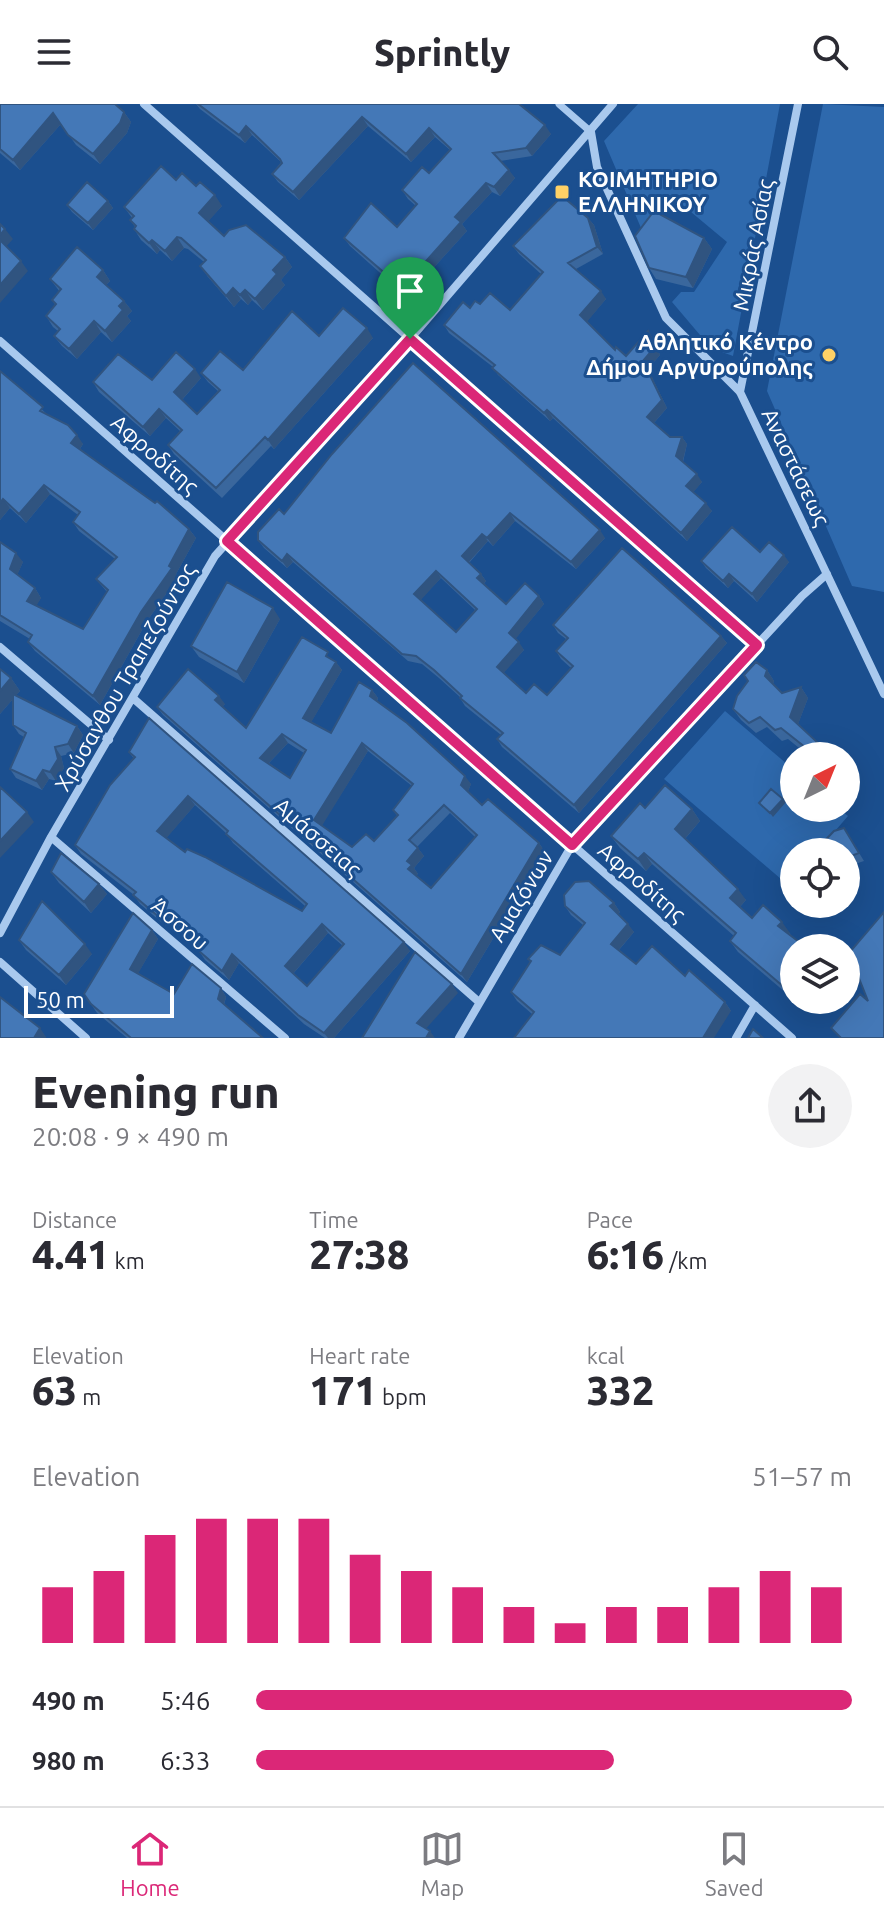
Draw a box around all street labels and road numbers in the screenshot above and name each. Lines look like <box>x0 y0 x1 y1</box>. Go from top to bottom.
street label: Μικράς Ασίας <box>727 177 779 313</box>
street label: Αναστάσεως <box>756 404 836 530</box>
street label: Αφροδίτης <box>106 409 204 499</box>
street label: Χρύσανθου Τραπεζούντος <box>49 559 201 795</box>
street label: Αμάσσειας <box>269 792 367 882</box>
street label: Αφροδίτης <box>593 837 691 927</box>
street label: Αμαζόνων <box>484 845 559 946</box>
street label: Άσσου <box>147 892 214 955</box>

